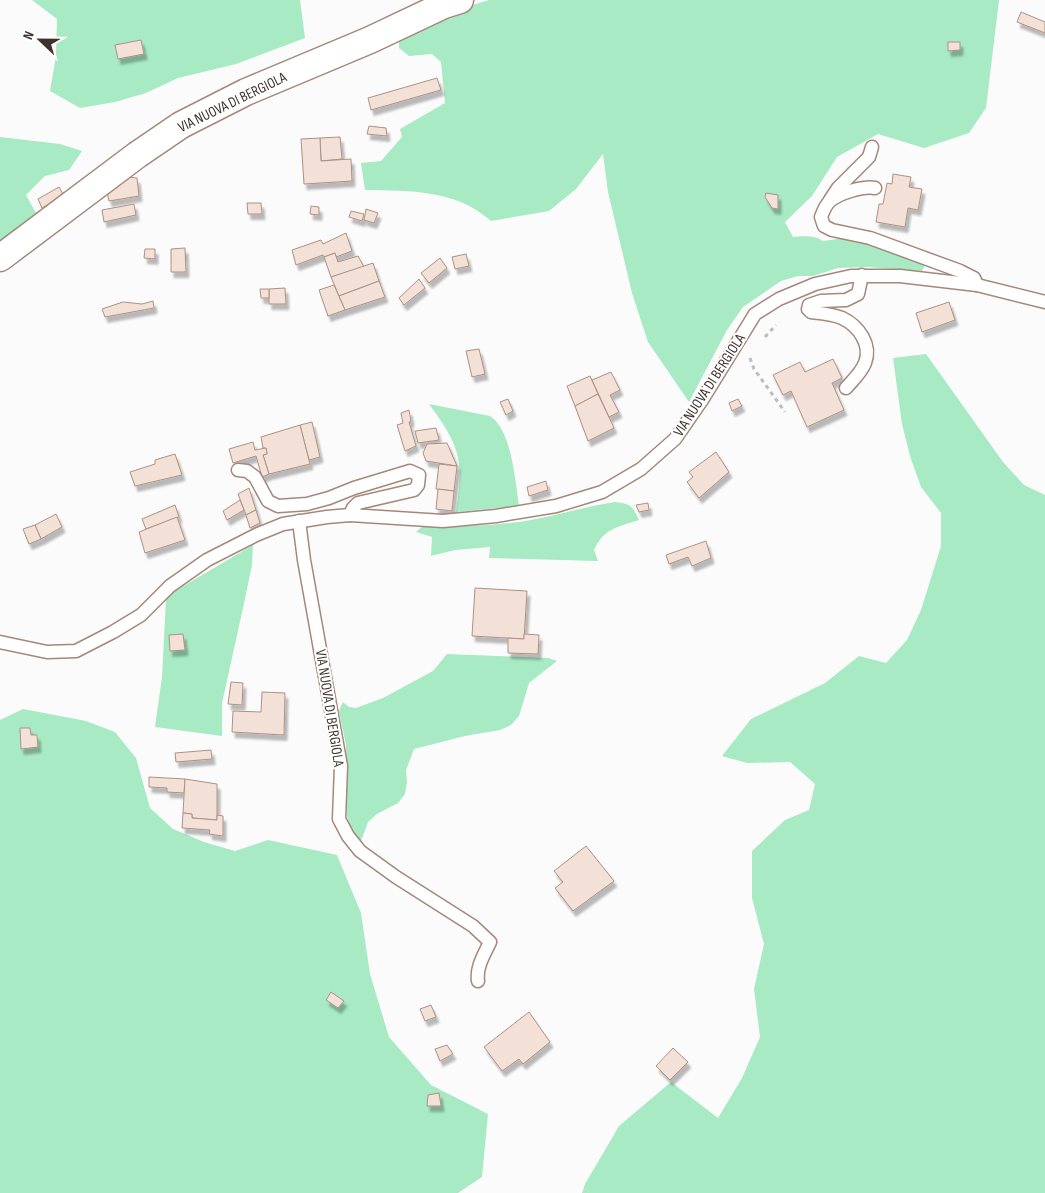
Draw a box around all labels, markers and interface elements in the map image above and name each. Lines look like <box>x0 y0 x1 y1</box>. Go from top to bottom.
north arrow <box>15 15 65 65</box>
text: N <box>19 29 38 42</box>
street label: VIA NUOVA DI BERGIOLA <box>175 68 290 137</box>
street label: VIA NUOVA DI BERGIOLA <box>669 330 750 440</box>
street label: VIA NUOVA DI BERGIOLA <box>311 648 348 769</box>

